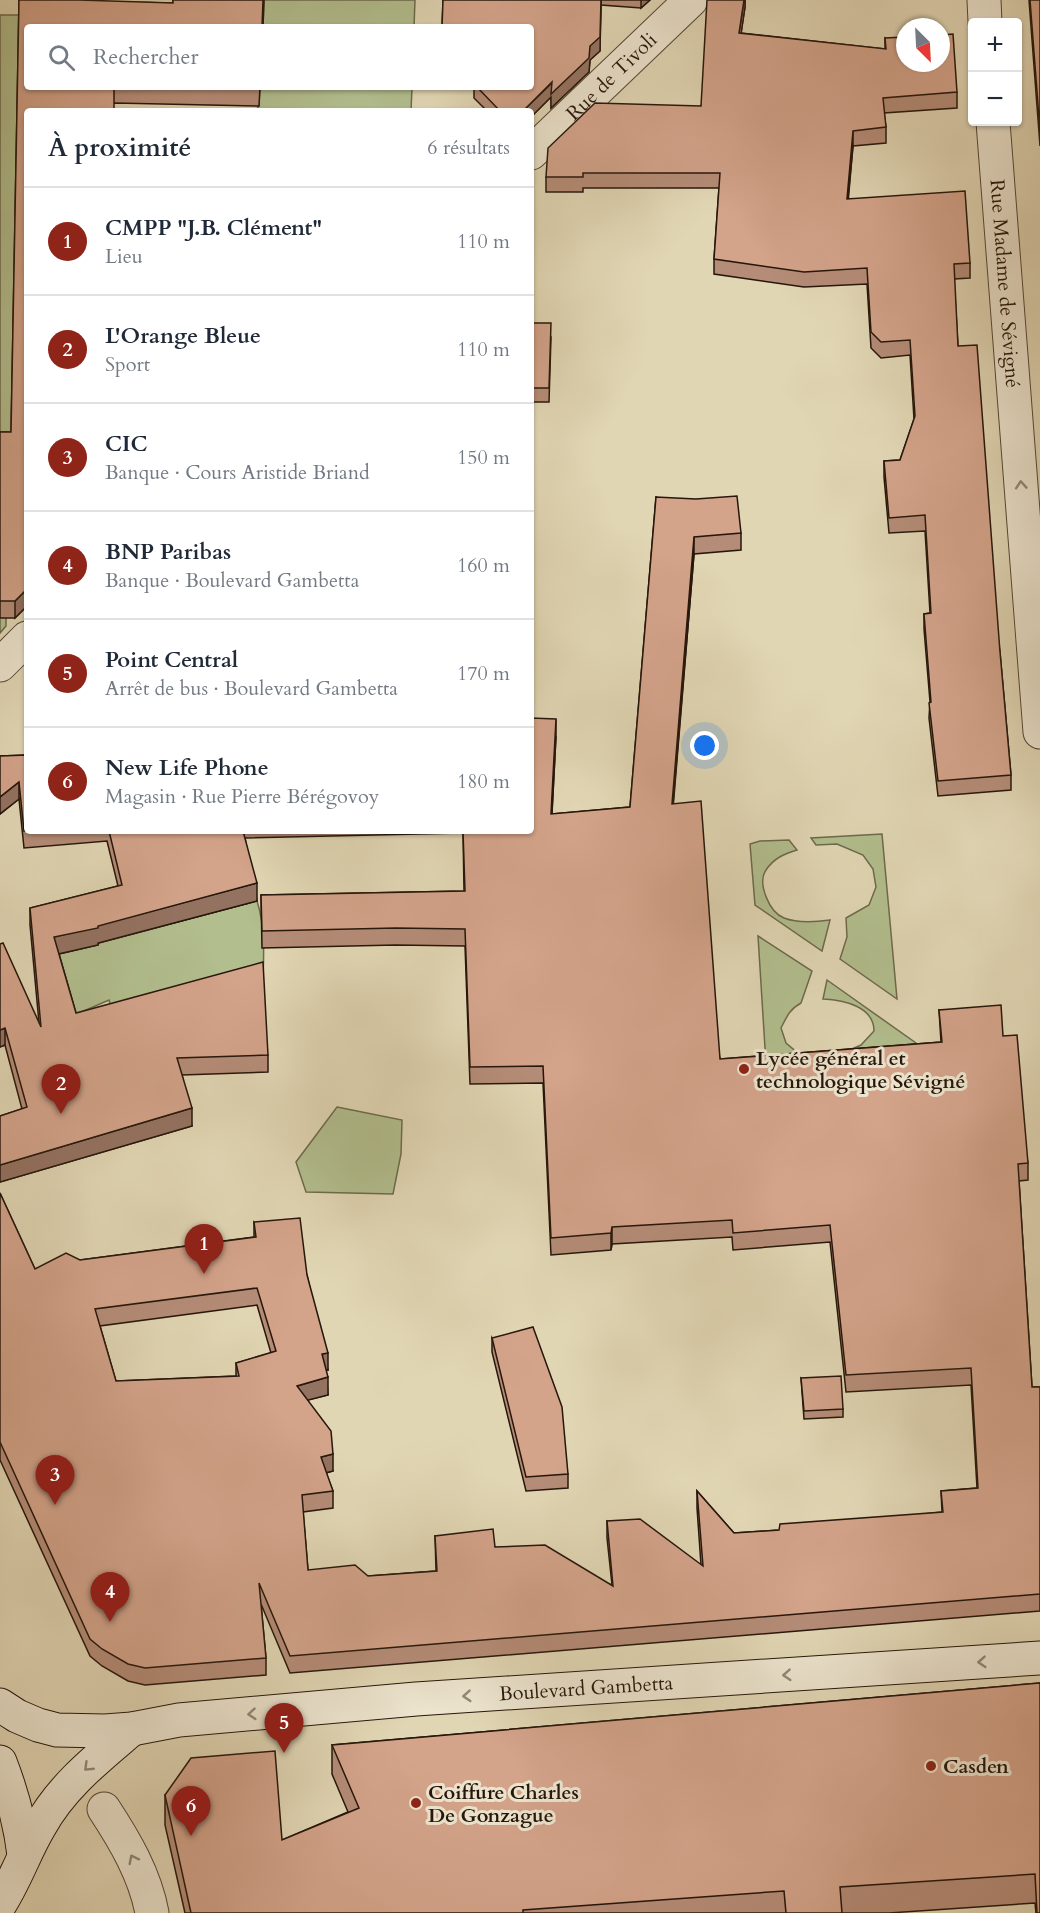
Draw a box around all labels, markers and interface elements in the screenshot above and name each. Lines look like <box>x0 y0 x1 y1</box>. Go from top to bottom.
north arrow <box>896 18 950 72</box>
map controls <box>968 18 1022 126</box>
button: + <box>968 18 1022 72</box>
search box <box>24 24 534 90</box>
street label: Rue de Tivoli <box>560 26 663 127</box>
icon: search <box>45 41 78 74</box>
text: Rechercher <box>93 42 198 72</box>
button: − <box>968 72 1022 126</box>
text: À proximité <box>48 130 191 165</box>
text: 6 résultats <box>427 134 510 161</box>
street label: Rue Madame de Sévigné <box>983 178 1026 389</box>
text: CMPP "J.B. Clément" <box>105 213 322 243</box>
text: 1 <box>62 228 73 255</box>
text: 110 m <box>457 228 510 255</box>
text: Lieu <box>105 243 143 270</box>
text: L'Orange Bleue <box>105 321 261 351</box>
text: 2 <box>62 336 73 363</box>
text: 110 m <box>457 336 510 363</box>
text: Sport <box>105 351 150 378</box>
text: CIC <box>105 429 148 459</box>
text: 3 <box>62 444 73 471</box>
text: 150 m <box>457 444 510 471</box>
text: Banque · Cours Aristide Briand <box>105 459 370 486</box>
one-way arrow <box>1015 481 1028 490</box>
text: BNP Paribas <box>105 537 231 567</box>
text: 4 <box>62 552 73 579</box>
text: 160 m <box>457 552 510 579</box>
text: Banque · Boulevard Gambetta <box>105 567 359 594</box>
text: Point Central <box>105 645 238 675</box>
text: 5 <box>62 660 73 687</box>
text: 170 m <box>457 660 510 687</box>
text: Arrêt de bus · Boulevard Gambetta <box>105 675 398 702</box>
your location <box>690 731 719 760</box>
text: New Life Phone <box>105 753 269 783</box>
text: 6 <box>62 768 73 795</box>
text: 180 m <box>457 768 510 795</box>
text: Magasin · Rue Pierre Bérégovoy <box>105 783 379 810</box>
place label: Lycée général et technologique Sévigné <box>756 1045 965 1095</box>
marker: Lycée général et technologique Sévigné <box>737 1062 751 1076</box>
pin: 2 <box>42 1064 80 1114</box>
pin: 1 <box>184 1224 224 1274</box>
pin: 3 <box>36 1456 74 1505</box>
pin: 4 <box>90 1572 130 1622</box>
one-way arrow <box>977 1655 986 1668</box>
one-way arrow <box>783 1668 792 1681</box>
street label: Boulevard Gambetta <box>498 1669 674 1708</box>
one-way arrow <box>462 1689 471 1702</box>
pin: 5 <box>264 1704 304 1753</box>
one-way arrow <box>247 1707 256 1720</box>
place label: Casden <box>943 1753 1009 1780</box>
marker: Casden <box>924 1759 938 1773</box>
one-way arrow <box>84 1760 95 1771</box>
place label: Coiffure Charles De Gonzague <box>428 1779 579 1829</box>
pin: 6 <box>172 1786 210 1836</box>
marker: Coiffure Charles De Gonzague <box>409 1796 423 1810</box>
one-way arrow <box>129 1854 140 1865</box>

